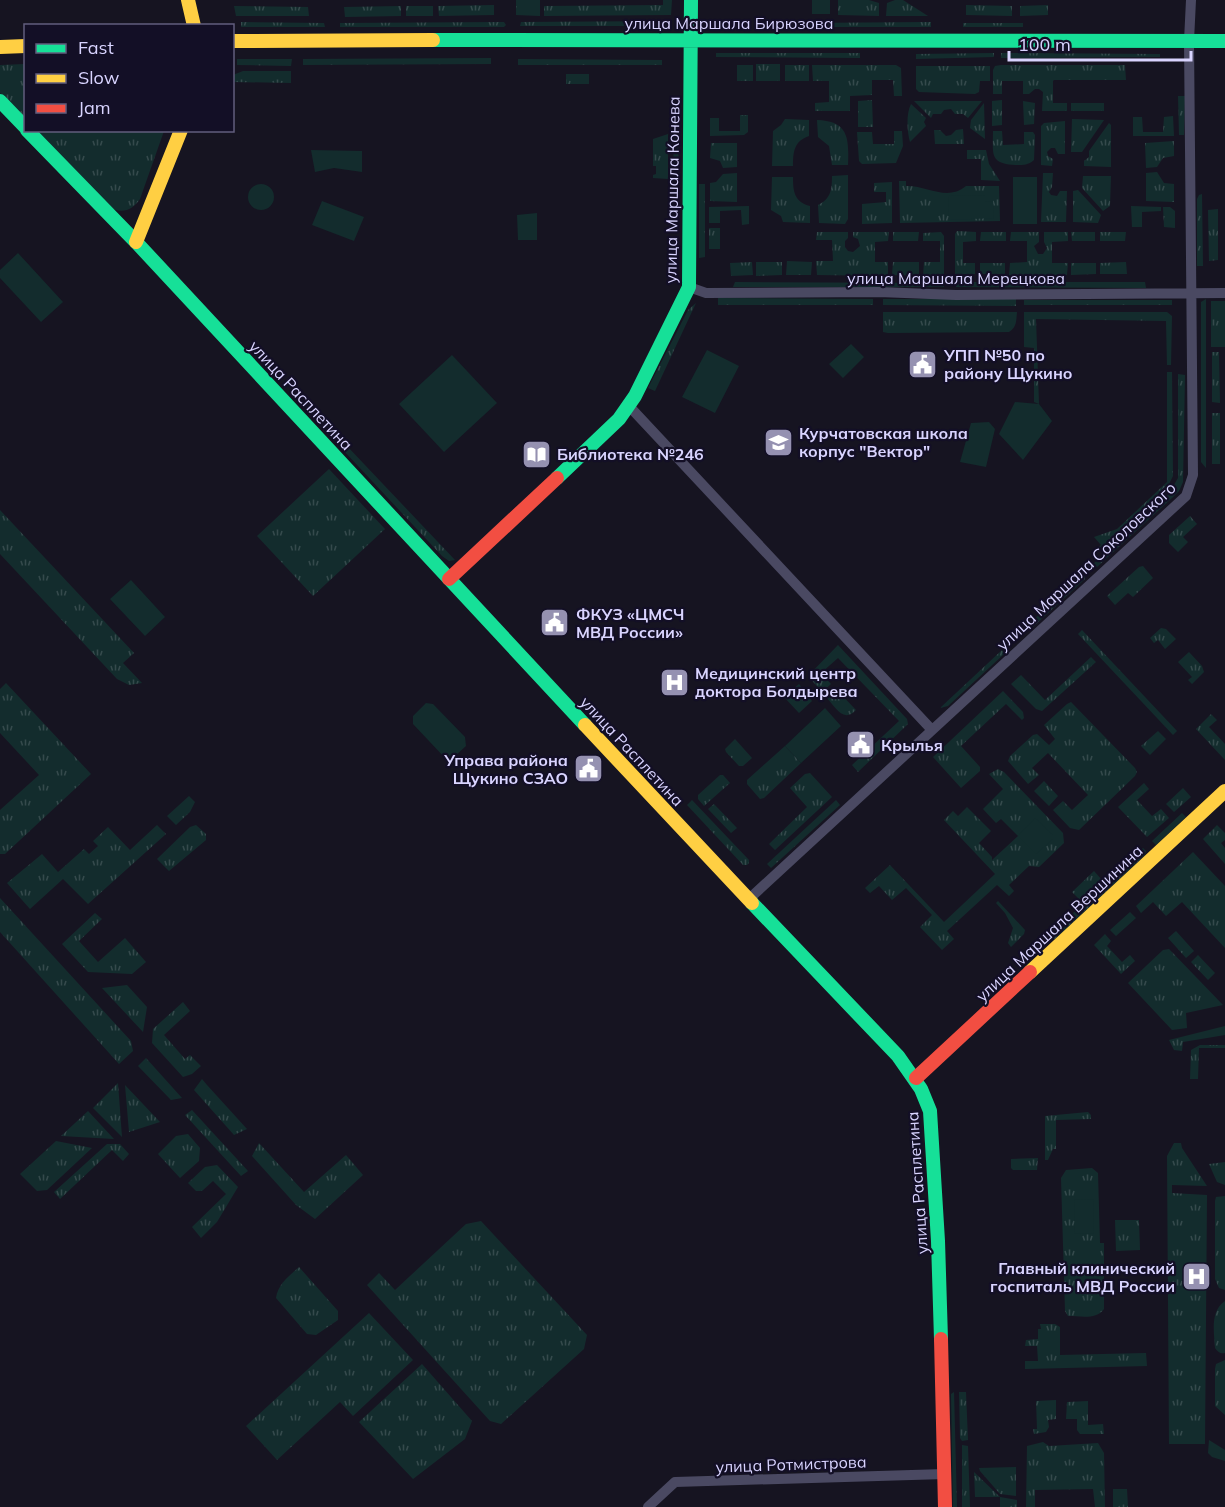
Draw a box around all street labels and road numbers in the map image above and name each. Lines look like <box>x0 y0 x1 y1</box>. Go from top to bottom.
street label: улица Маршала Бирюзова <box>624 13 834 33</box>
street label: улица Маршала Конева <box>660 96 684 284</box>
street label: улица Маршала Мерецкова <box>847 268 1065 288</box>
street label: улица Расплетина <box>245 336 357 454</box>
street label: улица Маршала Соколовского <box>992 478 1180 654</box>
street label: улица Расплетина <box>576 692 688 810</box>
street label: улица Маршала Вершинина <box>971 840 1147 1006</box>
street label: улица Расплетина <box>902 1111 932 1255</box>
street label: улица Ротмистрова <box>715 1451 867 1477</box>

